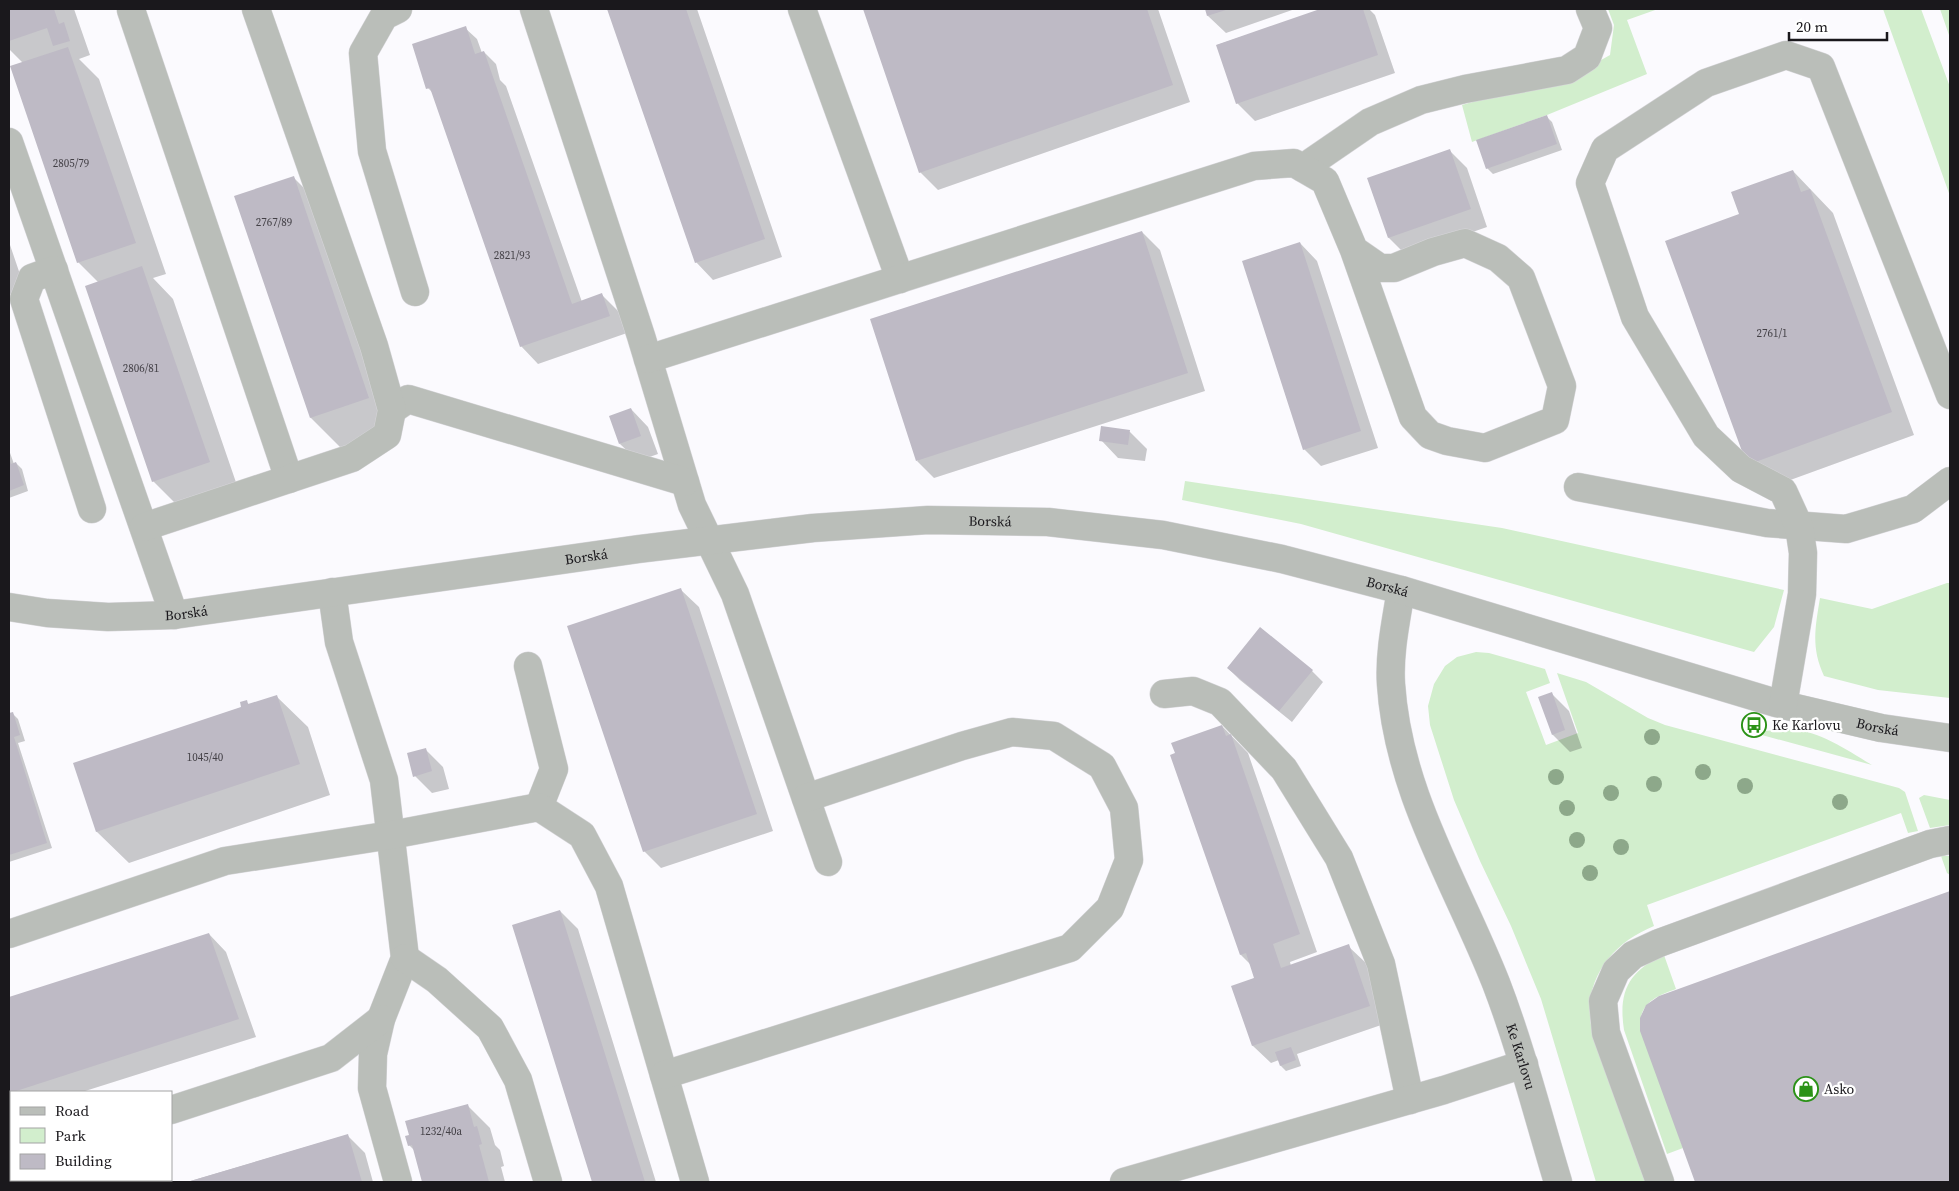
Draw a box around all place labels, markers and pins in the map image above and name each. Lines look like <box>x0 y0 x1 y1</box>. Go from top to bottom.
bus stop icon: Ke Karlovu <box>1741 712 1767 738</box>
place label: Ke Karlovu <box>1772 715 1841 735</box>
shop icon: Asko <box>1793 1076 1819 1102</box>
place label: Asko <box>1824 1079 1855 1099</box>

